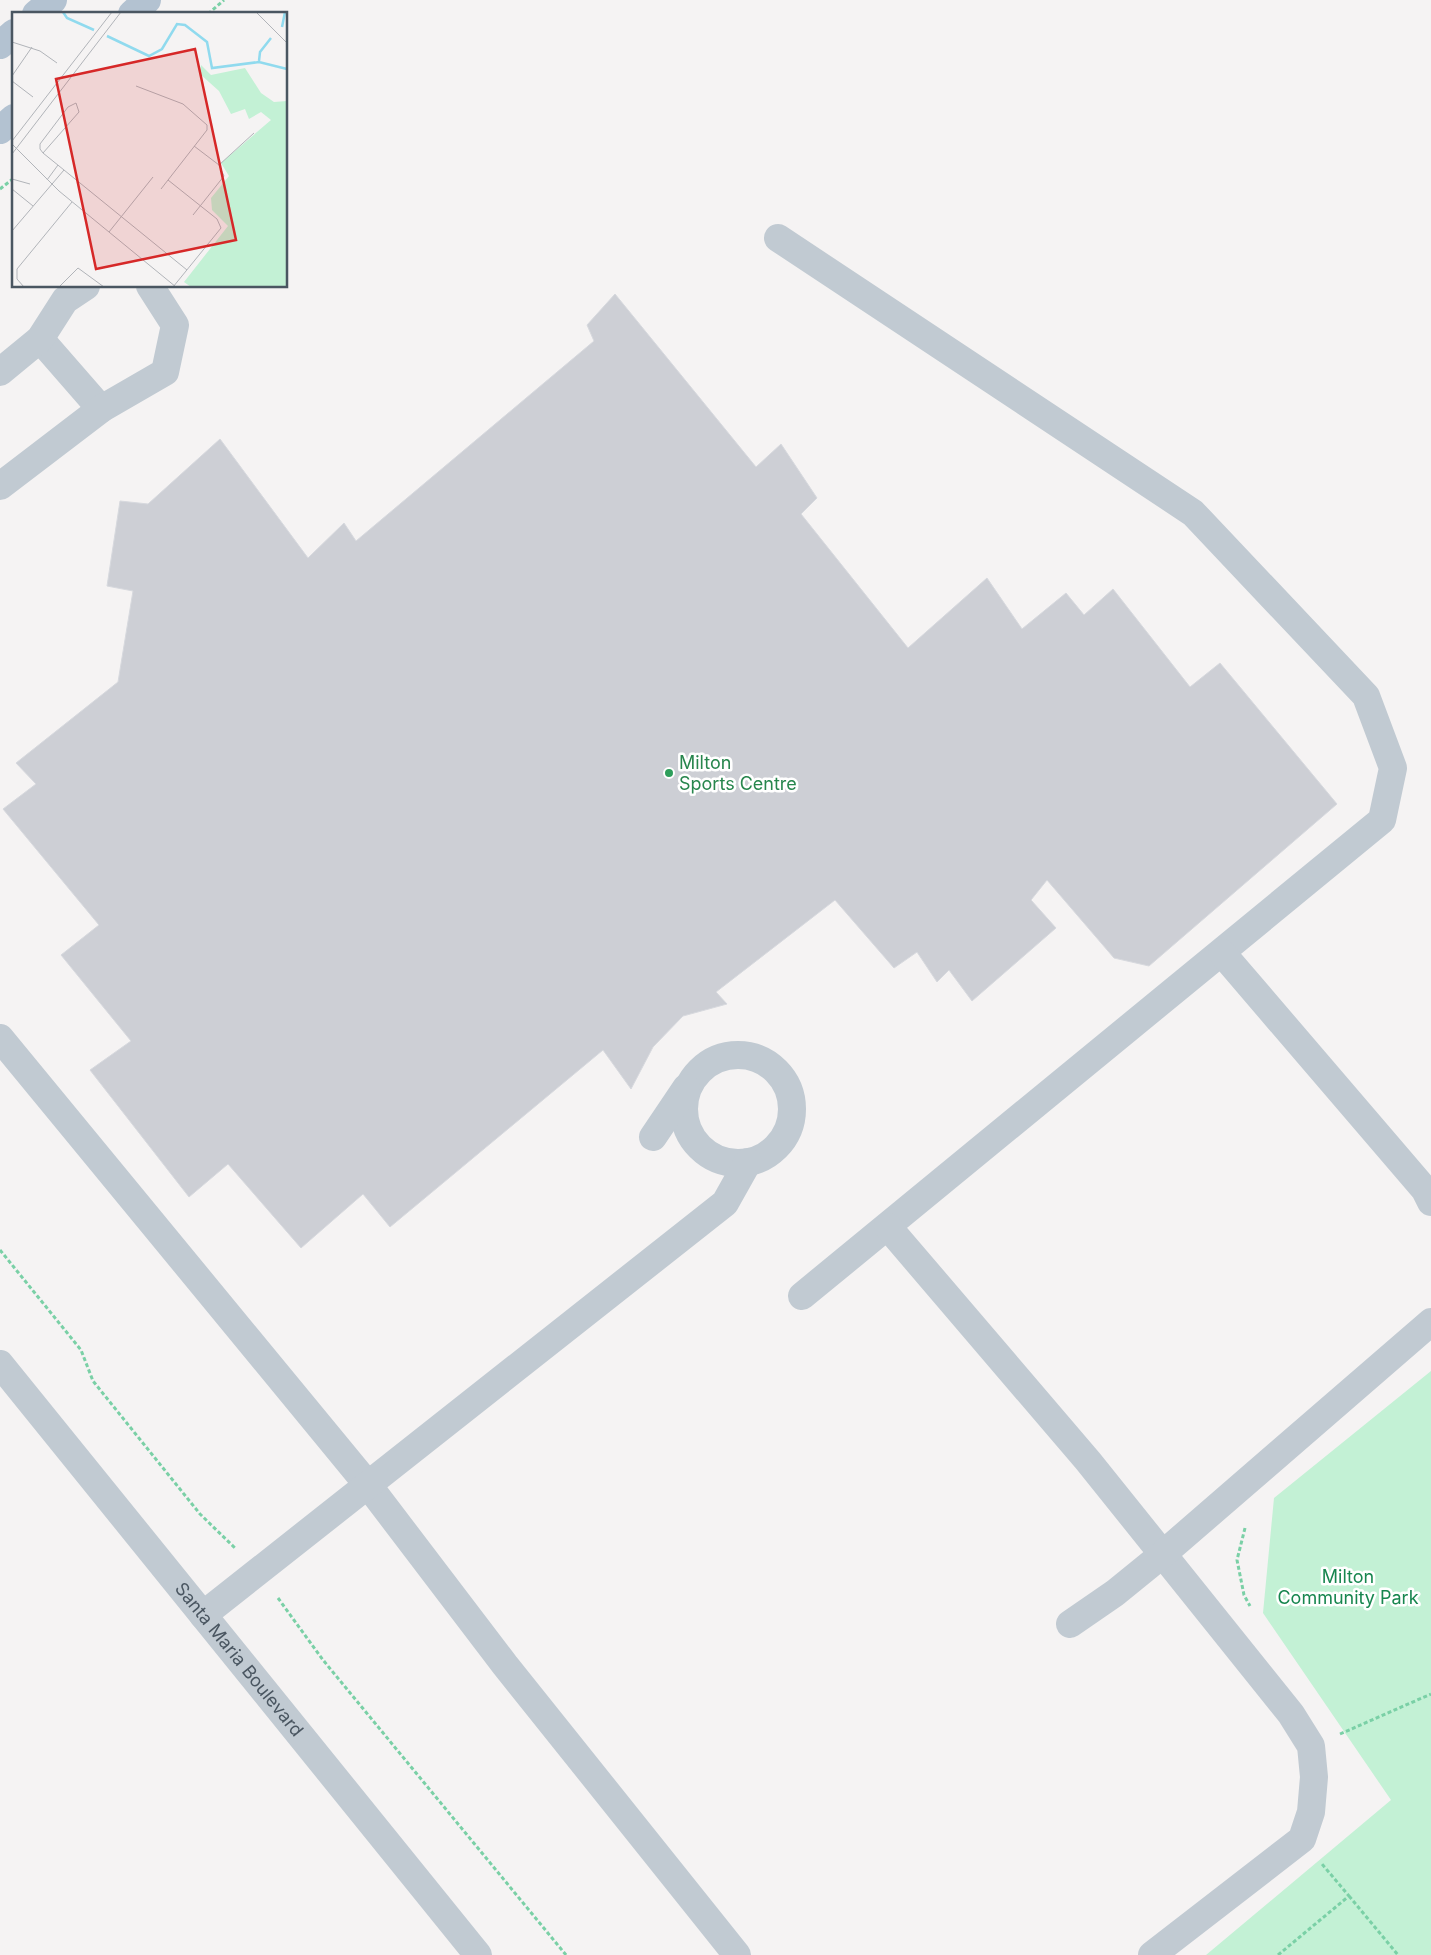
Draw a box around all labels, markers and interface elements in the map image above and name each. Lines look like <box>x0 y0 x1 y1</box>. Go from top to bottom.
inset map <box>12 12 288 288</box>
place label: Milton Sports Centre <box>679 752 797 794</box>
marker: Milton Sports Centre <box>663 767 675 779</box>
park label: Milton Community Park <box>1277 1566 1419 1608</box>
street label: Santa Maria Boulevard <box>171 1578 308 1740</box>

